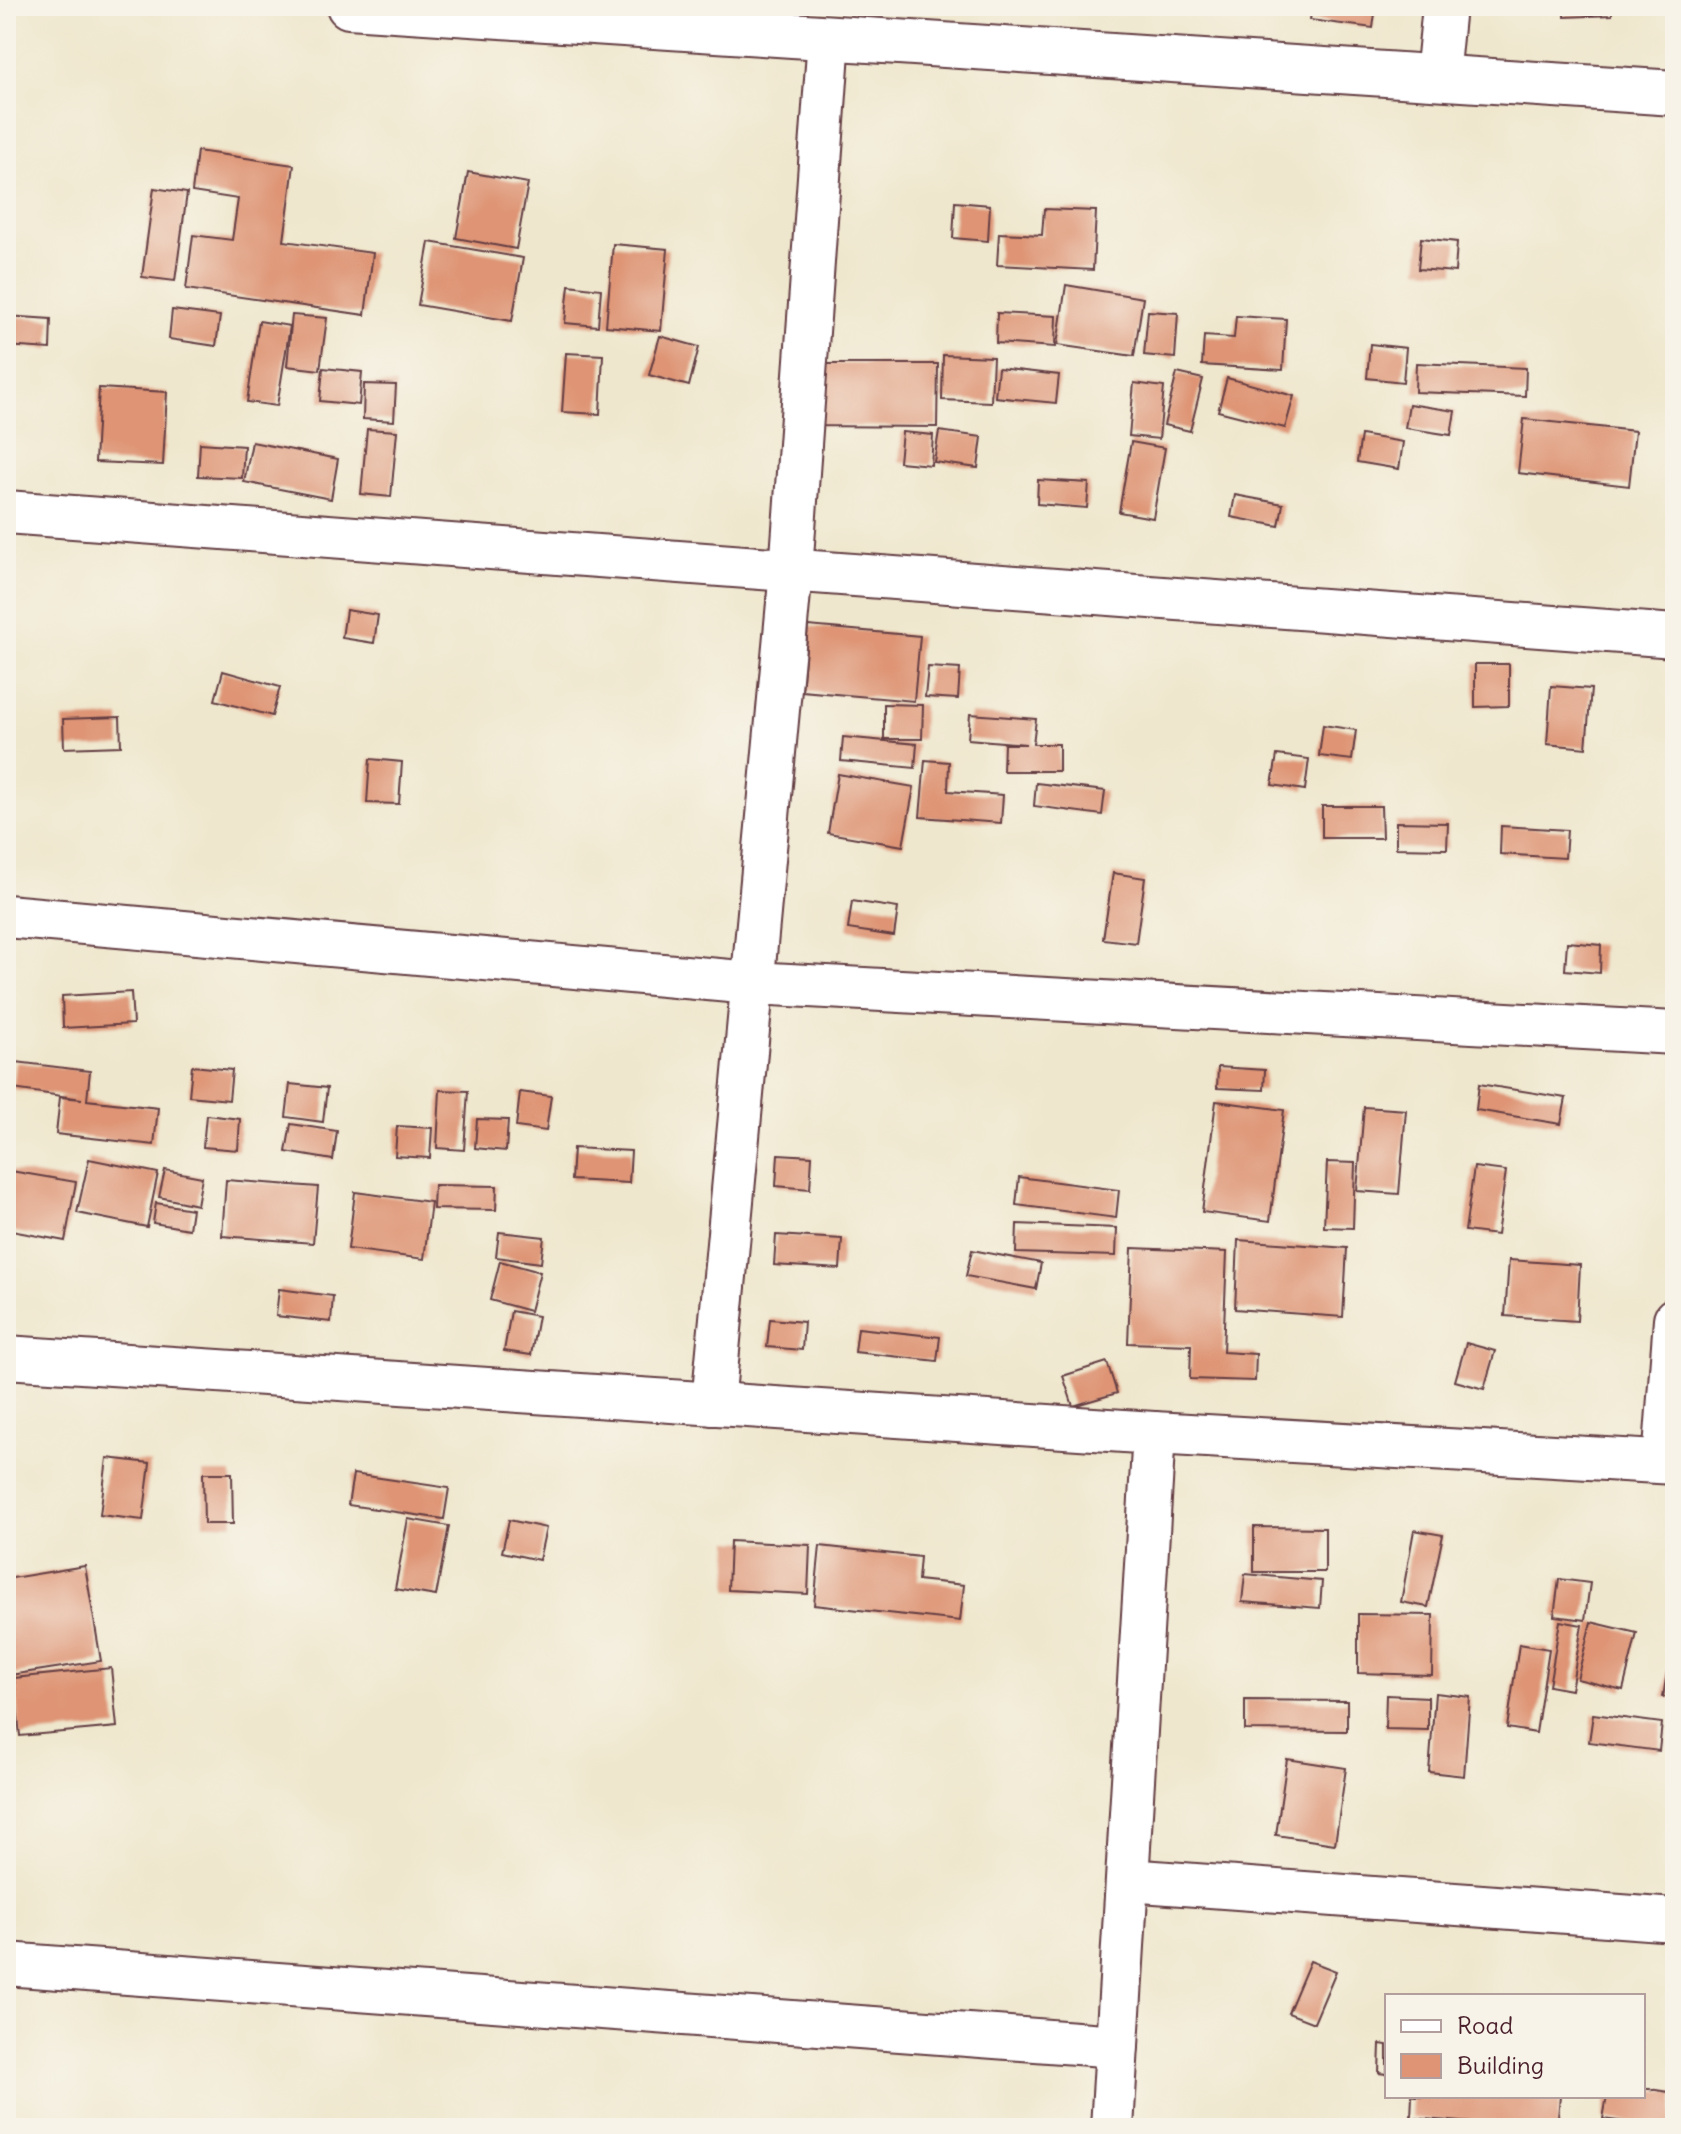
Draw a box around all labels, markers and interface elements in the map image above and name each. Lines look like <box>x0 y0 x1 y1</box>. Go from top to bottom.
legend <box>1385 1994 1645 2098</box>
text: Road <box>1457 2010 1513 2040</box>
text: Building <box>1457 2050 1544 2080</box>

